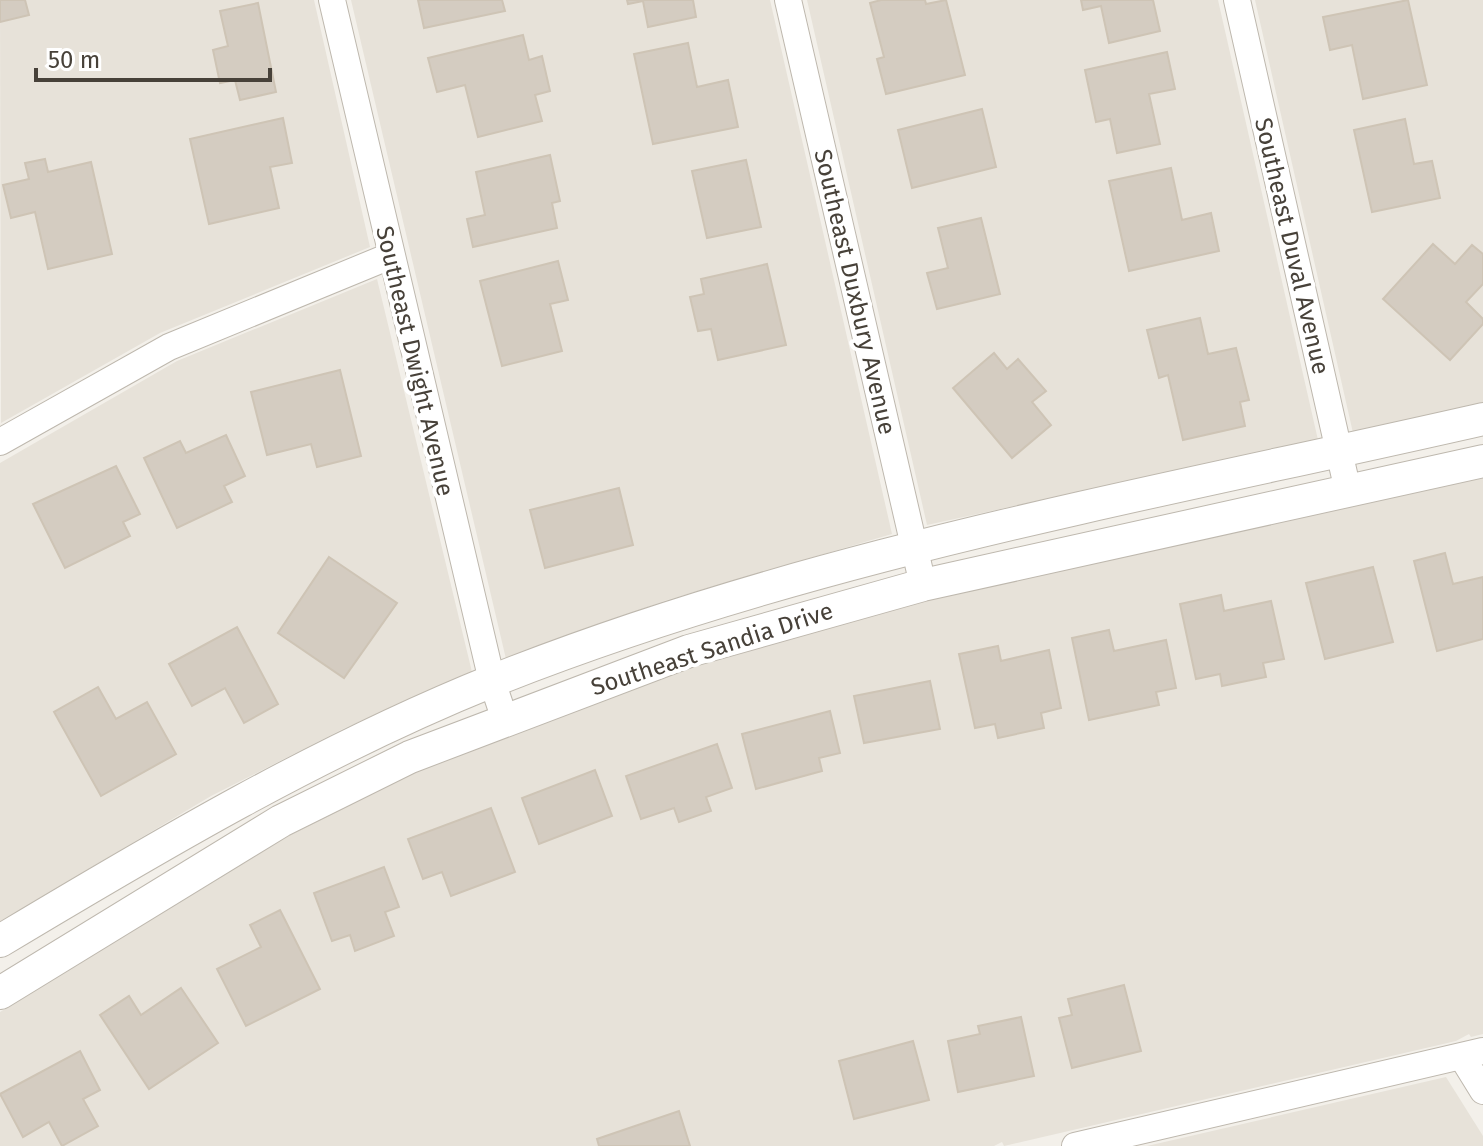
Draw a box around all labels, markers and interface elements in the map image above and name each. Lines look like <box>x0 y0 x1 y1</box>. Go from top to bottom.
scale bar <box>36 32 270 82</box>
text: 50 m <box>48 46 100 74</box>
street label: Southeast Duval Avenue <box>1249 115 1335 377</box>
street label: Southeast Duxbury Avenue <box>809 147 901 437</box>
street label: Southeast Dwight Avenue <box>370 223 460 499</box>
street label: Southeast Sandia Drive <box>588 597 836 701</box>

